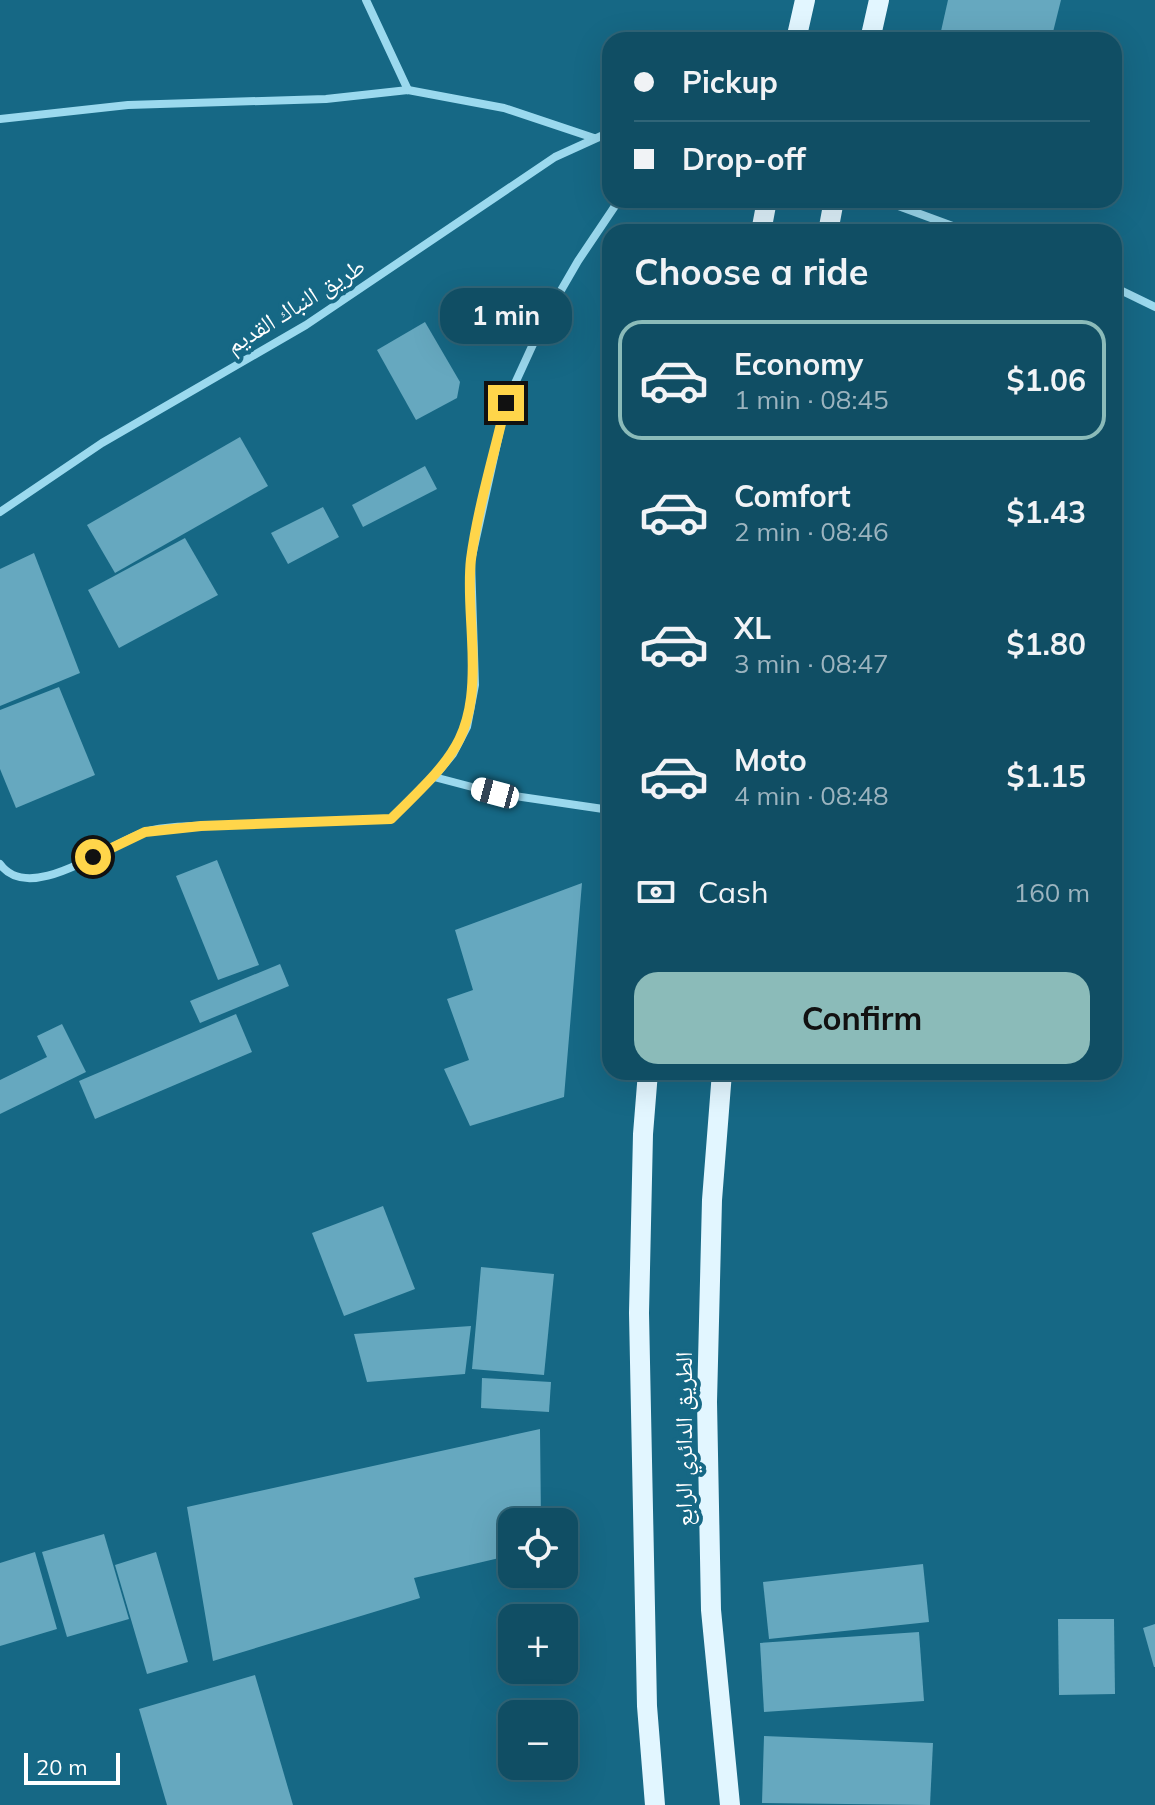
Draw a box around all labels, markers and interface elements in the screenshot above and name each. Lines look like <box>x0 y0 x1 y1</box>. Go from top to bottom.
text: Pickup <box>682 63 778 101</box>
text: Drop-off <box>682 140 806 178</box>
text: Choose a ride <box>634 249 868 294</box>
street label: طريق النباك القديم <box>220 250 371 361</box>
callout: 1 min <box>440 287 572 343</box>
text: 1 min <box>472 299 540 332</box>
icon: car <box>638 344 710 416</box>
text: Economy <box>734 345 863 383</box>
text: $1.06 <box>1007 361 1086 399</box>
text: 1 min · 08:45 <box>734 383 889 416</box>
route end <box>488 385 524 421</box>
icon: car <box>638 476 710 548</box>
text: Comfort <box>734 477 851 515</box>
text: $1.43 <box>1007 493 1086 531</box>
text: 2 min · 08:46 <box>734 515 889 548</box>
icon: car <box>638 608 710 680</box>
text: XL <box>734 609 771 647</box>
text: $1.80 <box>1007 625 1086 663</box>
text: 3 min · 08:47 <box>734 647 889 680</box>
icon: car <box>638 740 710 812</box>
text: Moto <box>734 741 807 779</box>
text: $1.15 <box>1007 757 1086 795</box>
car <box>469 775 521 811</box>
text: 4 min · 08:48 <box>734 779 889 812</box>
route start <box>75 839 111 875</box>
icon: cash <box>634 870 678 914</box>
text: Cash <box>698 873 769 911</box>
text: 160 m <box>1014 876 1090 909</box>
button: Confirm <box>634 972 1090 1064</box>
street label: الطريق الدائري الرابع <box>668 1351 703 1527</box>
map controls <box>498 1508 578 1780</box>
button: locate <box>498 1508 578 1588</box>
button: + <box>498 1604 578 1684</box>
button: − <box>498 1700 578 1780</box>
scale bar <box>24 1749 120 1785</box>
text: 20 m <box>36 1753 87 1781</box>

